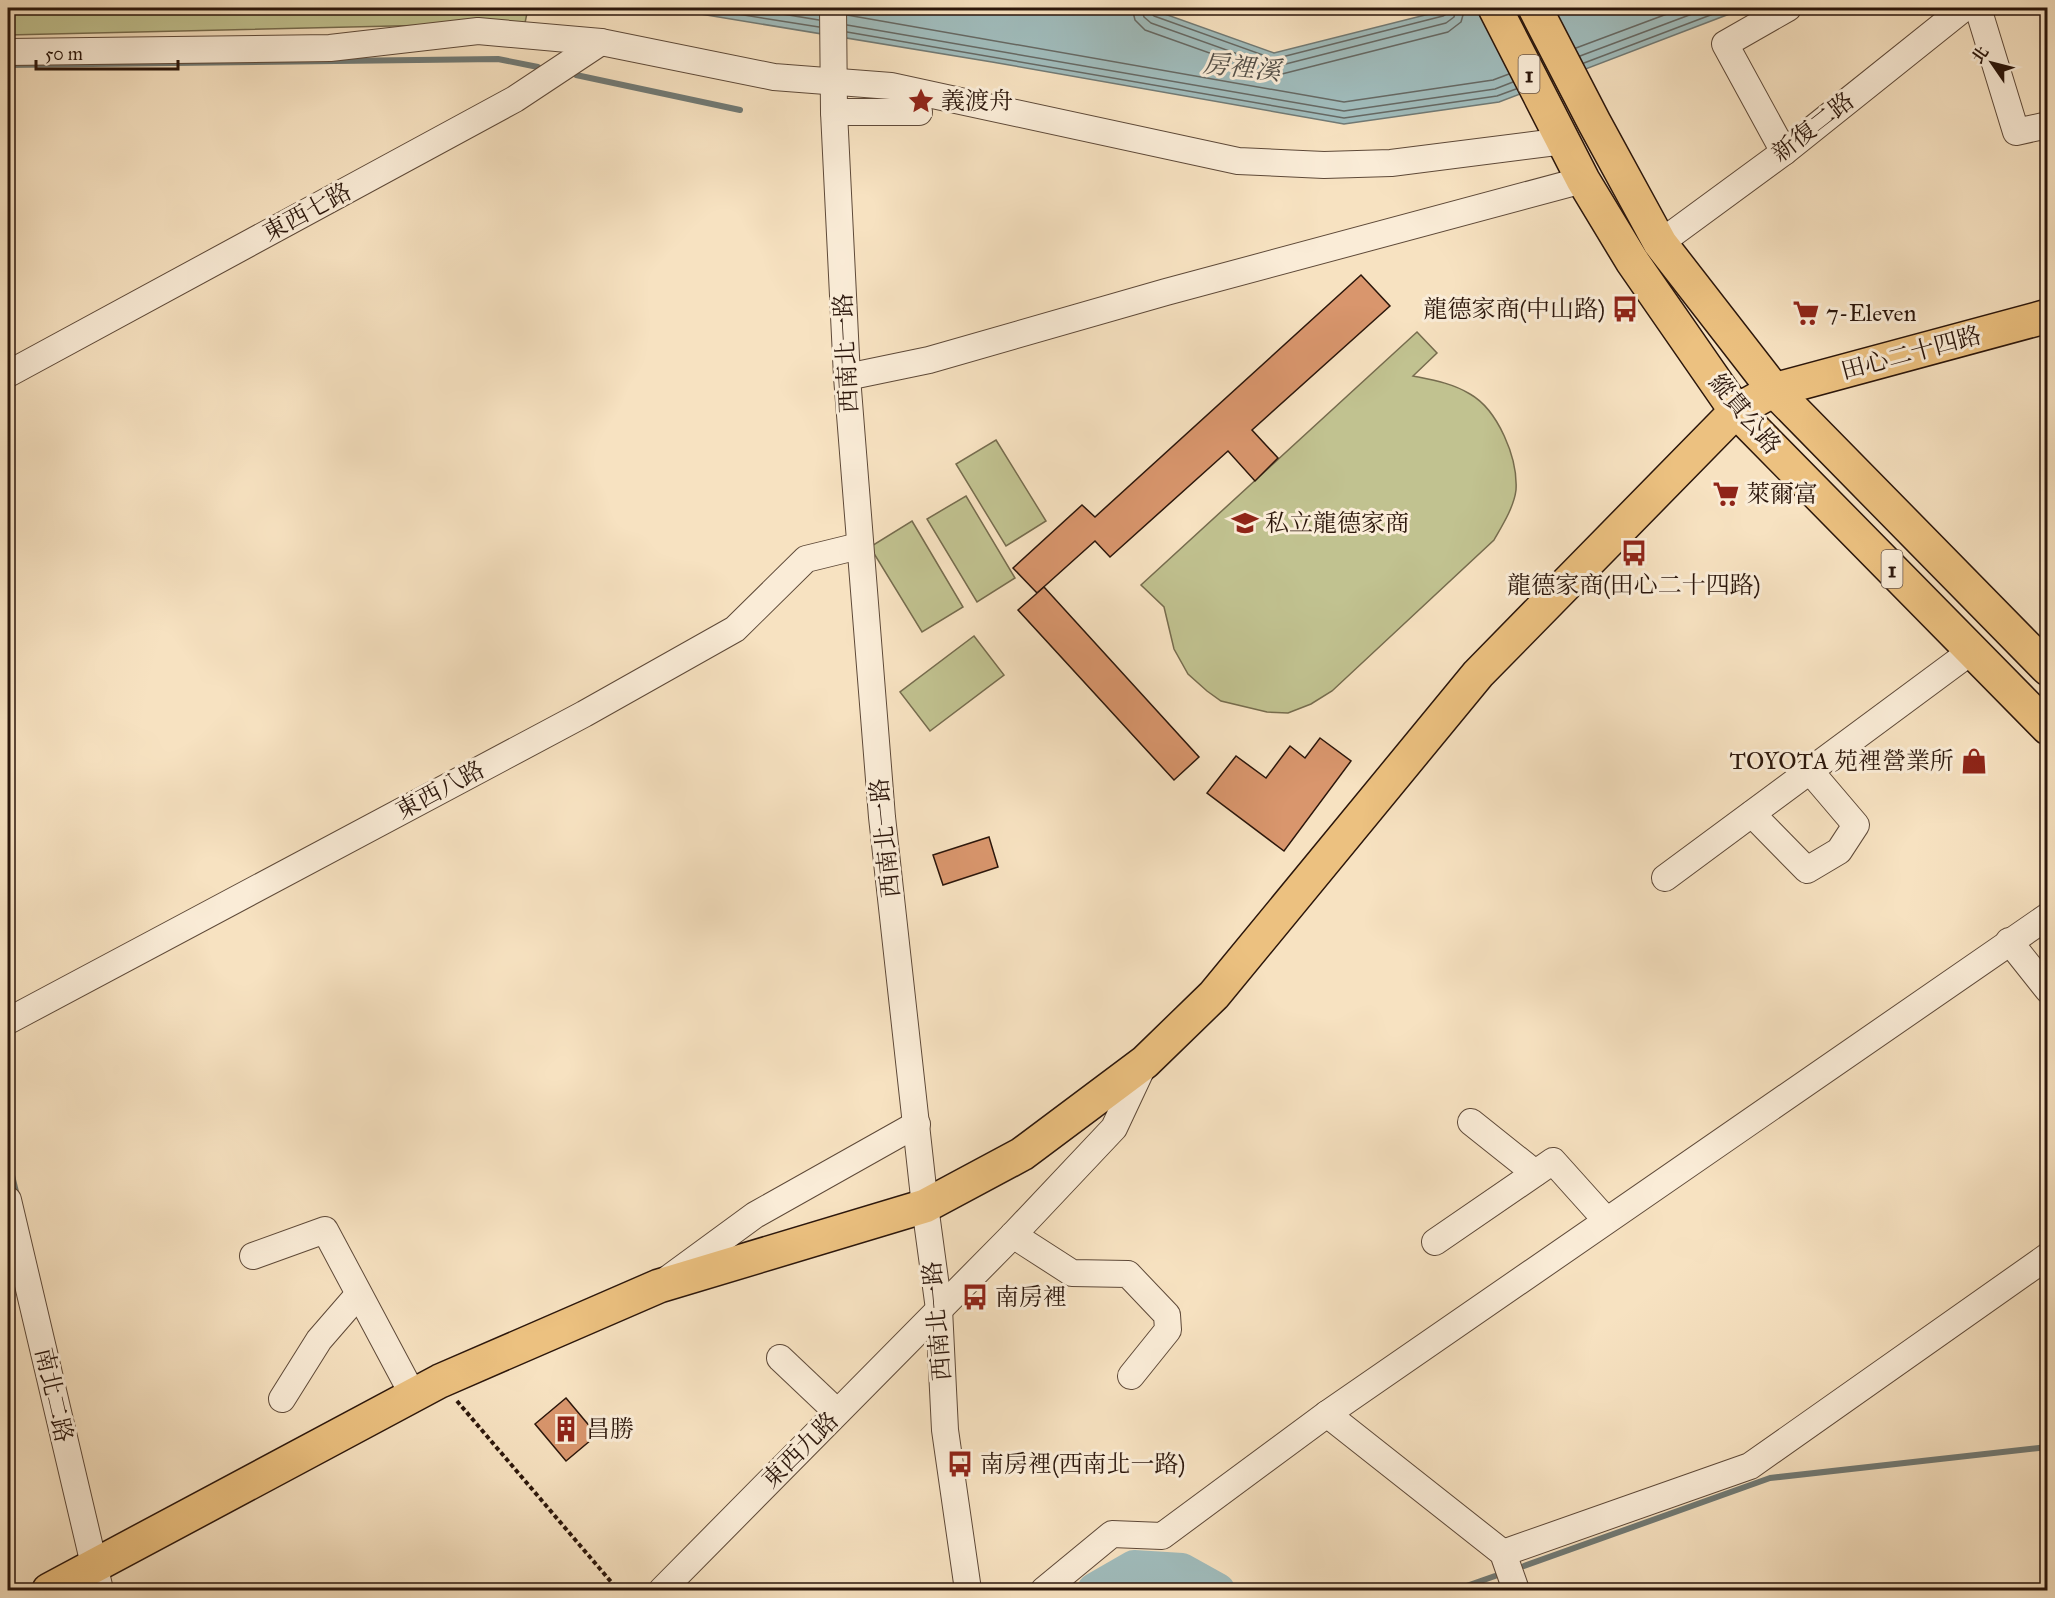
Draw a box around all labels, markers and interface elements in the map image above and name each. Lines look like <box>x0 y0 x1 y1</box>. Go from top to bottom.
scale bar <box>36 33 178 71</box>
north arrow <box>1962 33 2022 93</box>
text: 50 m <box>45 43 83 65</box>
text: 北 <box>1968 43 1992 67</box>
water label: 房裡溪 <box>1202 47 1285 87</box>
road number: 1 <box>1518 55 1540 93</box>
place icon: 義渡舟 <box>906 86 936 116</box>
place label: 義渡舟 <box>941 86 1013 116</box>
street label: 新復二路 <box>1766 86 1860 168</box>
street label: 東西七路 <box>258 176 356 248</box>
street label: 西南北一路 <box>828 292 864 414</box>
place label: 龍德家商(中山路) <box>1424 294 1605 324</box>
bus stop icon: 龍德家商(中山路) <box>1610 294 1640 324</box>
supermarket icon: 7-Eleven <box>1791 298 1821 328</box>
place label: 7-Eleven <box>1826 298 1916 328</box>
street label: 田心二十四路 <box>1838 320 1984 386</box>
street label: 縱貫公路 <box>1703 368 1787 460</box>
supermarket icon: 萊爾富 <box>1711 479 1741 509</box>
place label: 萊爾富 <box>1746 479 1818 509</box>
school or university icon: 私立龍德家商 <box>1230 508 1260 538</box>
place label: 私立龍德家商 <box>1265 508 1409 538</box>
bus stop icon: 龍德家商(田心二十四路) <box>1619 538 1649 568</box>
road number: 1 <box>1882 550 1902 588</box>
place label: 龍德家商(田心二十四路) <box>1507 570 1761 600</box>
place label: TOYOTA 苑裡營業所 <box>1730 746 1954 776</box>
shop icon: TOYOTA 苑裡營業所 <box>1959 746 1989 776</box>
street label: 東西八路 <box>391 754 489 826</box>
street label: 西南北一路 <box>864 777 906 899</box>
street label: 西南北一路 <box>917 1260 957 1382</box>
bus stop icon: 南房裡 <box>960 1282 990 1312</box>
place label: 南房裡 <box>995 1282 1067 1312</box>
street label: 南北二路 <box>29 1345 79 1445</box>
street label: 東西九路 <box>755 1405 845 1495</box>
building icon: 昌勝 <box>551 1414 581 1444</box>
place label: 昌勝 <box>586 1414 634 1444</box>
bus stop icon: 南房裡(西南北一路) <box>945 1449 975 1479</box>
place label: 南房裡(西南北一路) <box>980 1449 1185 1479</box>

